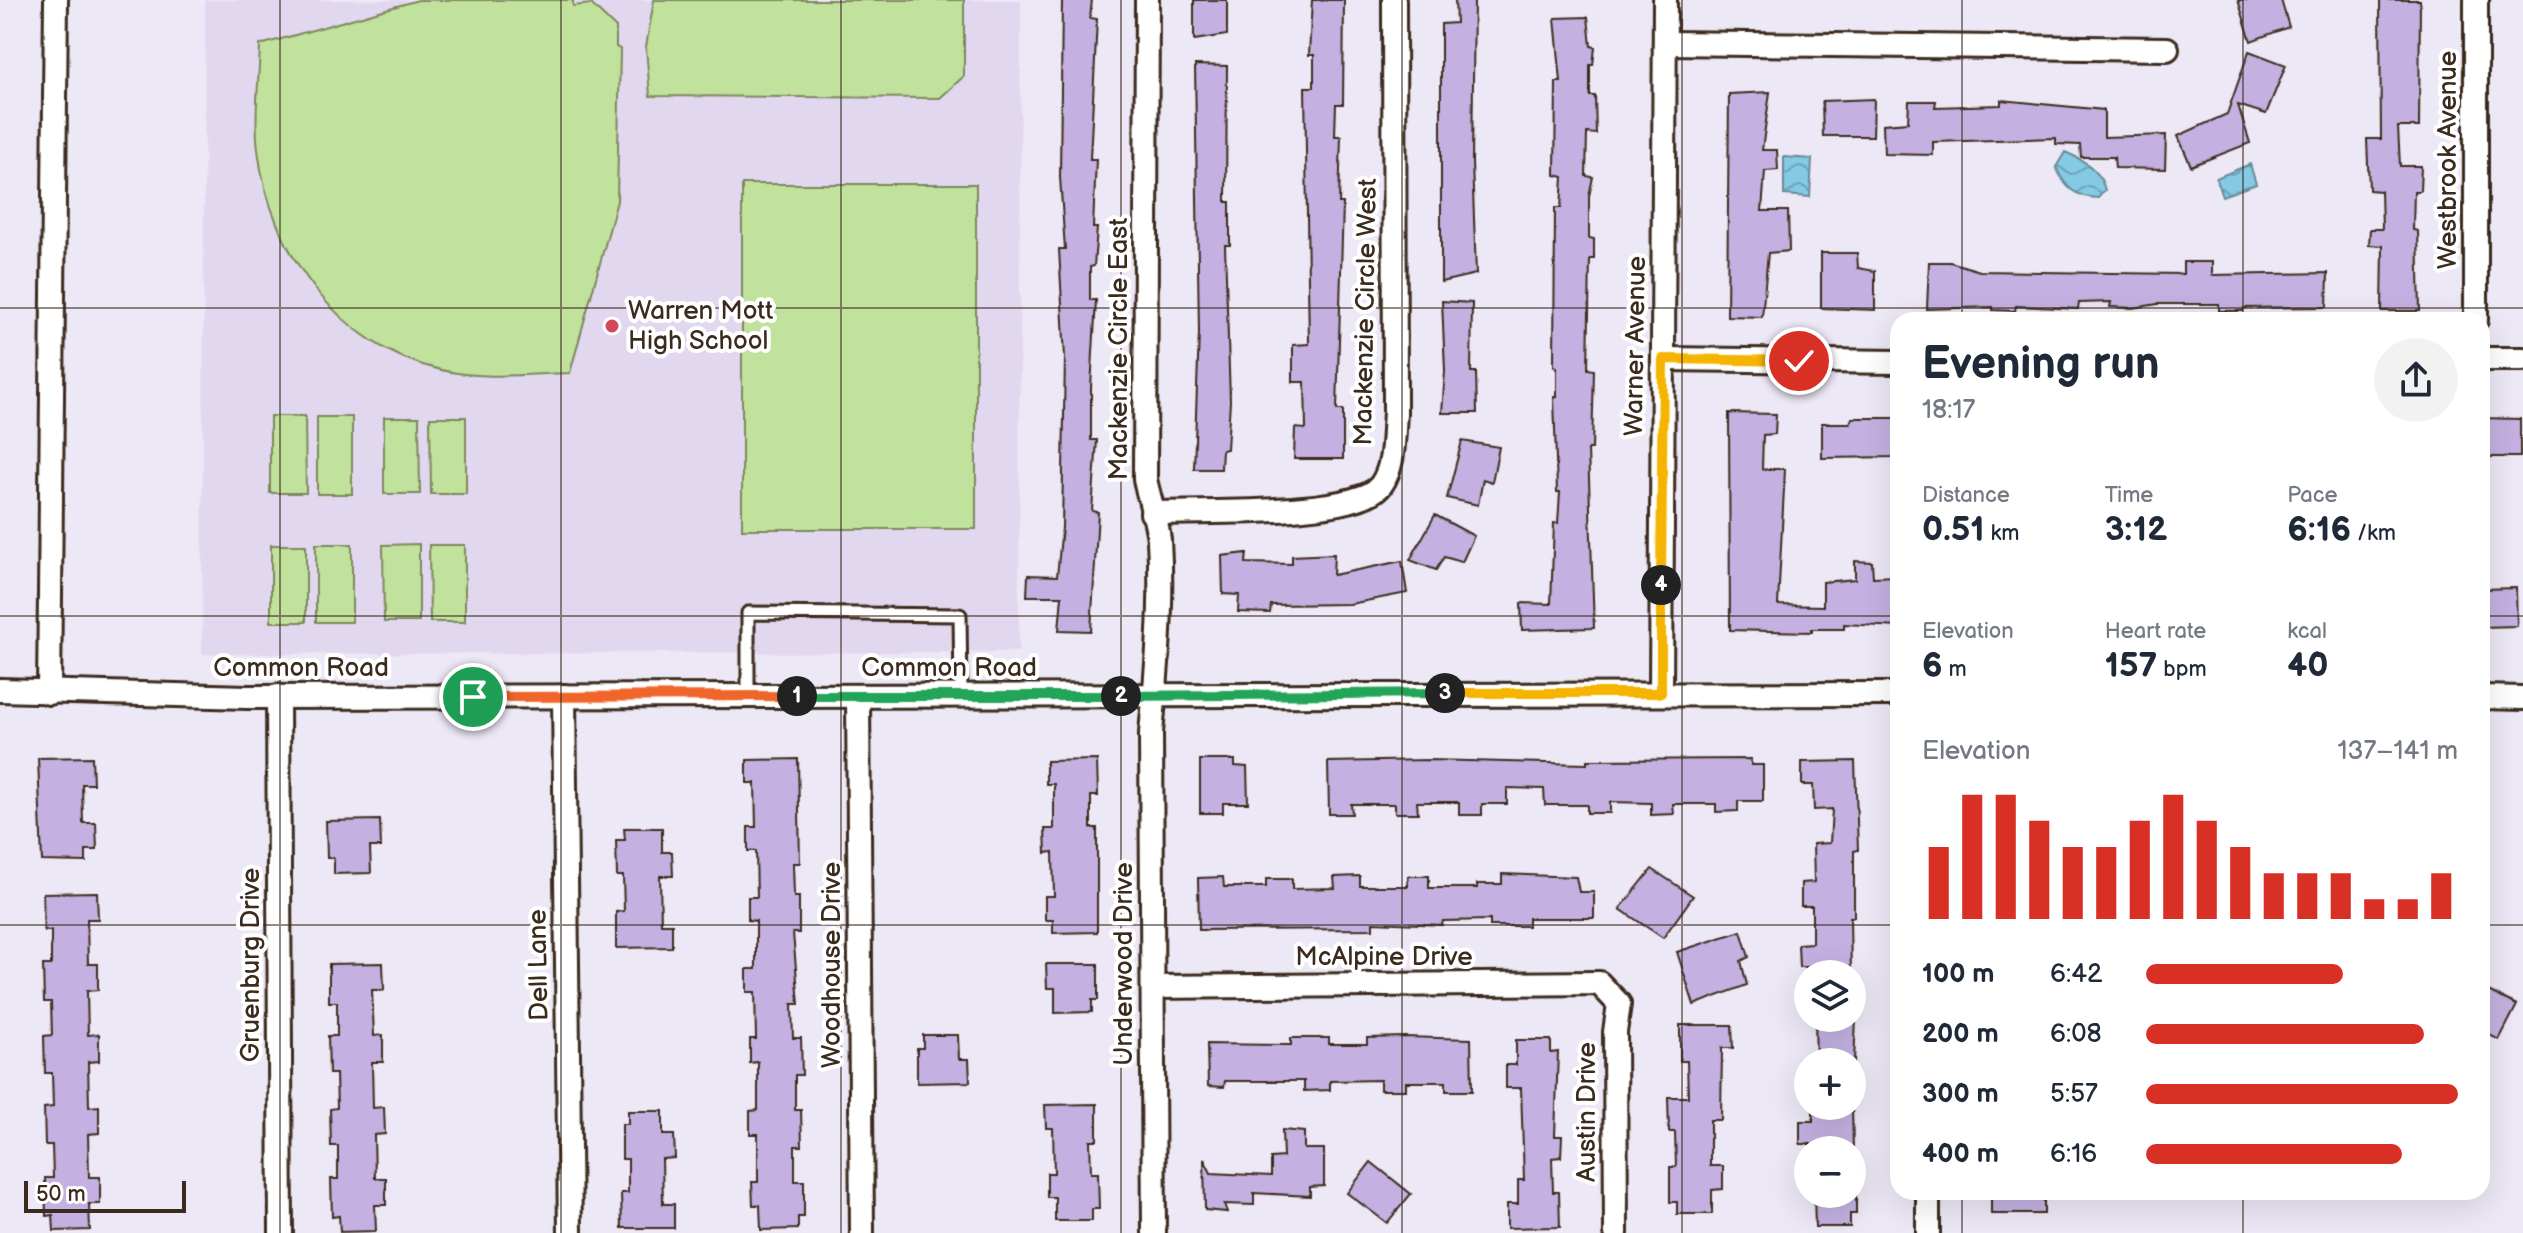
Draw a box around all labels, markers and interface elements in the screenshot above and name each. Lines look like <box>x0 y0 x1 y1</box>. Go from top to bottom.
street label: Westbrook Avenue <box>2433 51 2464 269</box>
street label: Mackenzie Circle West <box>1348 178 1384 446</box>
street label: Mackenzie Circle East <box>1104 218 1135 480</box>
street label: Warner Avenue <box>1619 256 1653 436</box>
place label: Warren Mott High School <box>628 296 773 357</box>
marker: Warren Mott High School <box>603 317 621 335</box>
pin <box>1765 327 1833 395</box>
text: Evening run <box>1922 338 2159 391</box>
button: share <box>2374 338 2458 422</box>
icon: check <box>1777 339 1821 383</box>
text: 18:17 <box>1922 395 1975 426</box>
text: Distance <box>1922 482 2010 509</box>
text: Time <box>2105 482 2153 509</box>
text: Pace <box>2287 482 2338 509</box>
text: 0.51 <box>1922 509 1985 550</box>
text: 3:12 <box>2105 509 2167 550</box>
text: 6:16 <box>2287 509 2351 550</box>
text: km <box>1985 520 2020 547</box>
text: /km <box>2351 520 2396 547</box>
pin: 4 <box>1641 565 1681 605</box>
text: 4 <box>1655 571 1667 598</box>
text: Elevation <box>1922 618 2014 645</box>
text: Heart rate <box>2105 618 2206 645</box>
text: kcal <box>2287 618 2327 645</box>
text: 6 <box>1922 645 1943 686</box>
text: 157 <box>2105 645 2157 686</box>
text: 40 <box>2287 645 2329 686</box>
street label: Common Road <box>213 653 389 684</box>
street label: Common Road <box>861 653 1037 684</box>
text: m <box>1943 656 1967 683</box>
text: bpm <box>2157 656 2207 683</box>
pin <box>439 663 507 731</box>
pin: 3 <box>1425 673 1465 713</box>
icon: arrive <box>451 675 495 719</box>
pin: 1 <box>777 676 817 716</box>
pin: 2 <box>1101 676 1141 716</box>
text: 3 <box>1439 679 1451 706</box>
text: 1 <box>792 682 802 709</box>
text: 2 <box>1114 682 1128 709</box>
text: Elevation <box>1922 736 2030 767</box>
text: 137–141 m <box>2338 736 2458 767</box>
street label: Woodhouse Drive <box>817 862 848 1068</box>
street label: Underwood Drive <box>1109 862 1140 1066</box>
street label: Gruenburg Drive <box>236 868 267 1062</box>
street label: Dell Lane <box>523 909 555 1021</box>
street label: McAlpine Drive <box>1295 942 1473 973</box>
text: 100 m <box>1922 959 1995 990</box>
text: 6:42 <box>2050 959 2102 990</box>
map controls <box>1794 960 1866 1208</box>
button: layers <box>1794 960 1866 1032</box>
text: 200 m <box>1922 1019 1999 1050</box>
text: 6:08 <box>2050 1019 2102 1050</box>
street label: Austin Drive <box>1572 1042 1603 1182</box>
button: + <box>1794 1048 1866 1120</box>
text: 300 m <box>1922 1079 1999 1110</box>
text: 5:57 <box>2050 1079 2098 1110</box>
button: − <box>1794 1136 1866 1208</box>
text: 400 m <box>1922 1139 1999 1170</box>
text: 6:16 <box>2050 1139 2097 1170</box>
scale bar <box>24 1177 186 1213</box>
text: 50 m <box>36 1181 86 1208</box>

